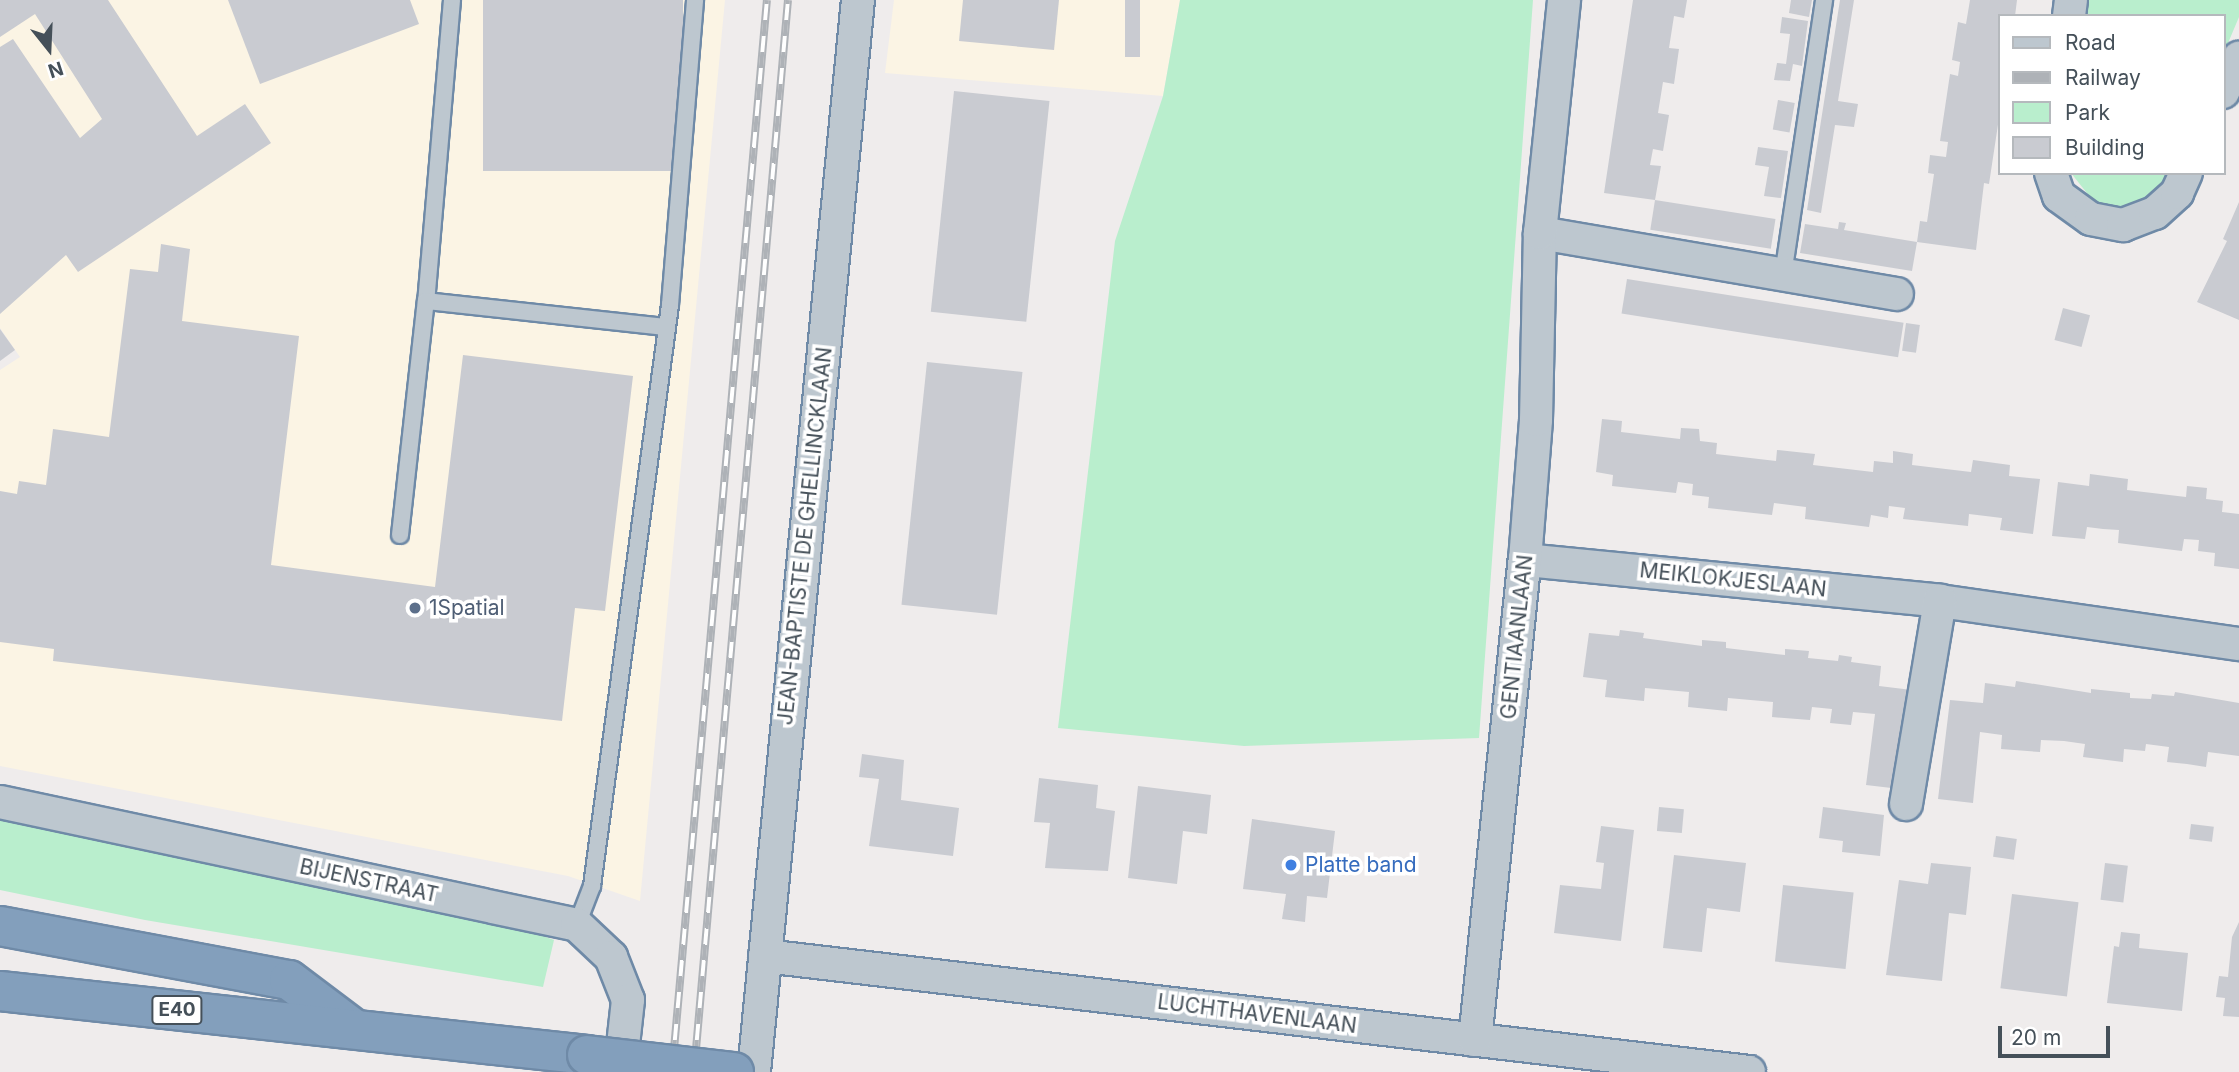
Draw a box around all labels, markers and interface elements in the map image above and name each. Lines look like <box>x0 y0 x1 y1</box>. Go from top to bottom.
north arrow <box>14 14 84 84</box>
legend <box>1997 14 2225 175</box>
text: Road <box>2065 30 2116 55</box>
text: N <box>45 56 66 83</box>
text: Railway <box>2065 65 2141 90</box>
text: Park <box>2065 100 2110 125</box>
text: Building <box>2065 135 2145 160</box>
street label: JEAN-BAPTISTE DE GHELLINCKLAAN <box>773 346 837 726</box>
street label: GENTIAANLAAN <box>1496 553 1538 721</box>
street label: MEIKLOKJESLAAN <box>1638 558 1828 602</box>
place label: 1Spatial <box>429 595 505 621</box>
marker: 1Spatial <box>407 600 423 616</box>
place label: Platte band <box>1305 852 1417 878</box>
street label: BIJENSTRAAT <box>297 854 441 908</box>
marker: Platte band <box>1283 857 1299 873</box>
street label: LUCHTHAVENLAAN <box>1156 989 1358 1039</box>
road number: E40 <box>151 994 203 1026</box>
scale bar <box>2001 1012 2113 1056</box>
text: 20 m <box>2011 1025 2061 1050</box>

